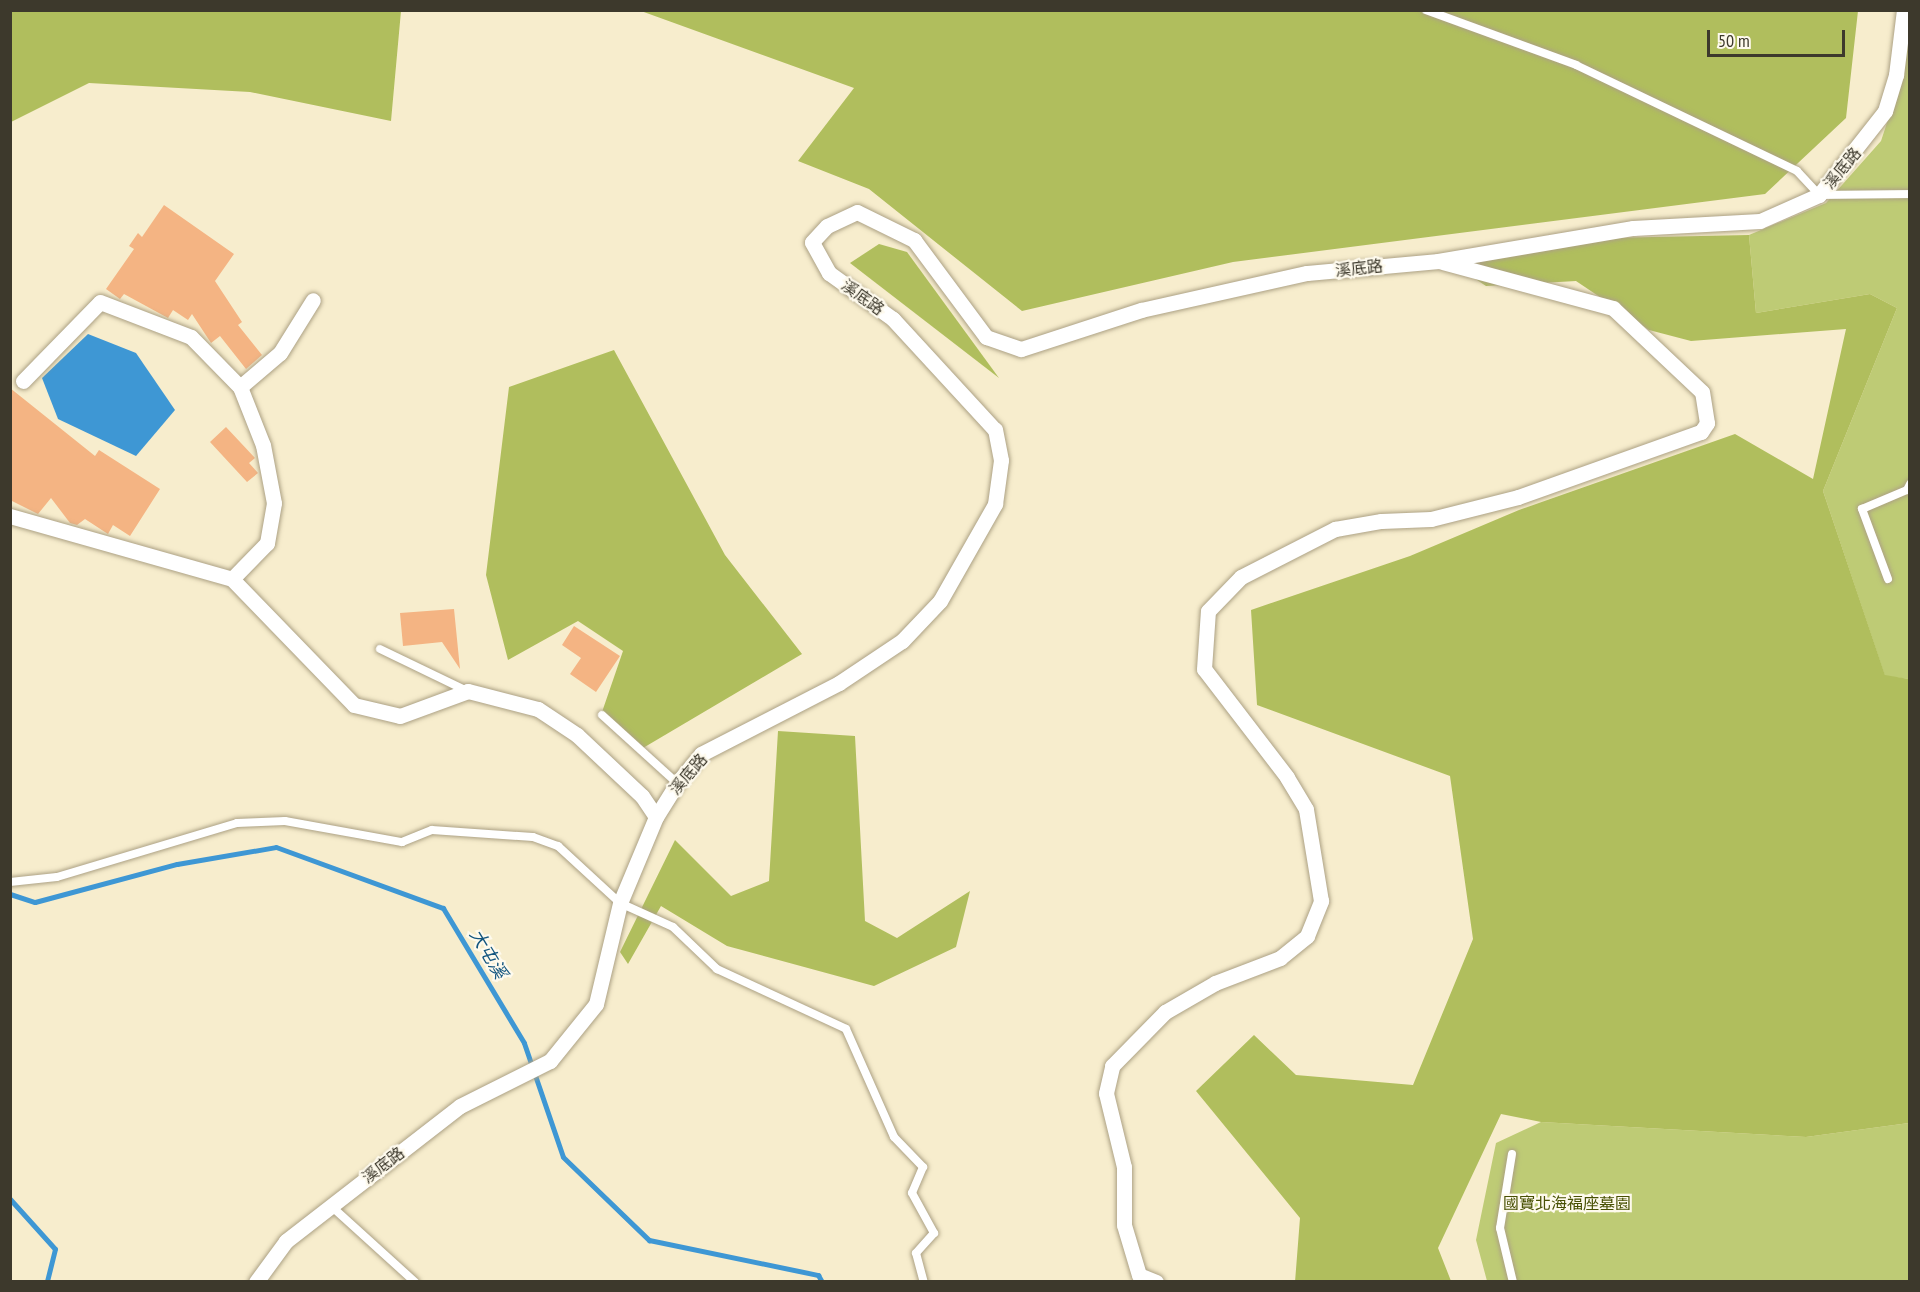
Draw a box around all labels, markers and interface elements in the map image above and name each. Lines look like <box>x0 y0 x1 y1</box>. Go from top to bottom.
scale bar <box>1710 18 1848 56</box>
text: 50 m <box>1718 29 1750 52</box>
street label: 溪底路 <box>1819 143 1865 193</box>
street label: 溪底路 <box>1334 256 1384 280</box>
street label: 溪底路 <box>838 275 888 319</box>
street label: 溪底路 <box>665 750 711 798</box>
water label: 大屯溪 <box>465 925 511 983</box>
street label: 溪底路 <box>358 1143 408 1187</box>
park label: 國寶北海福座墓園 <box>1503 1193 1631 1213</box>

